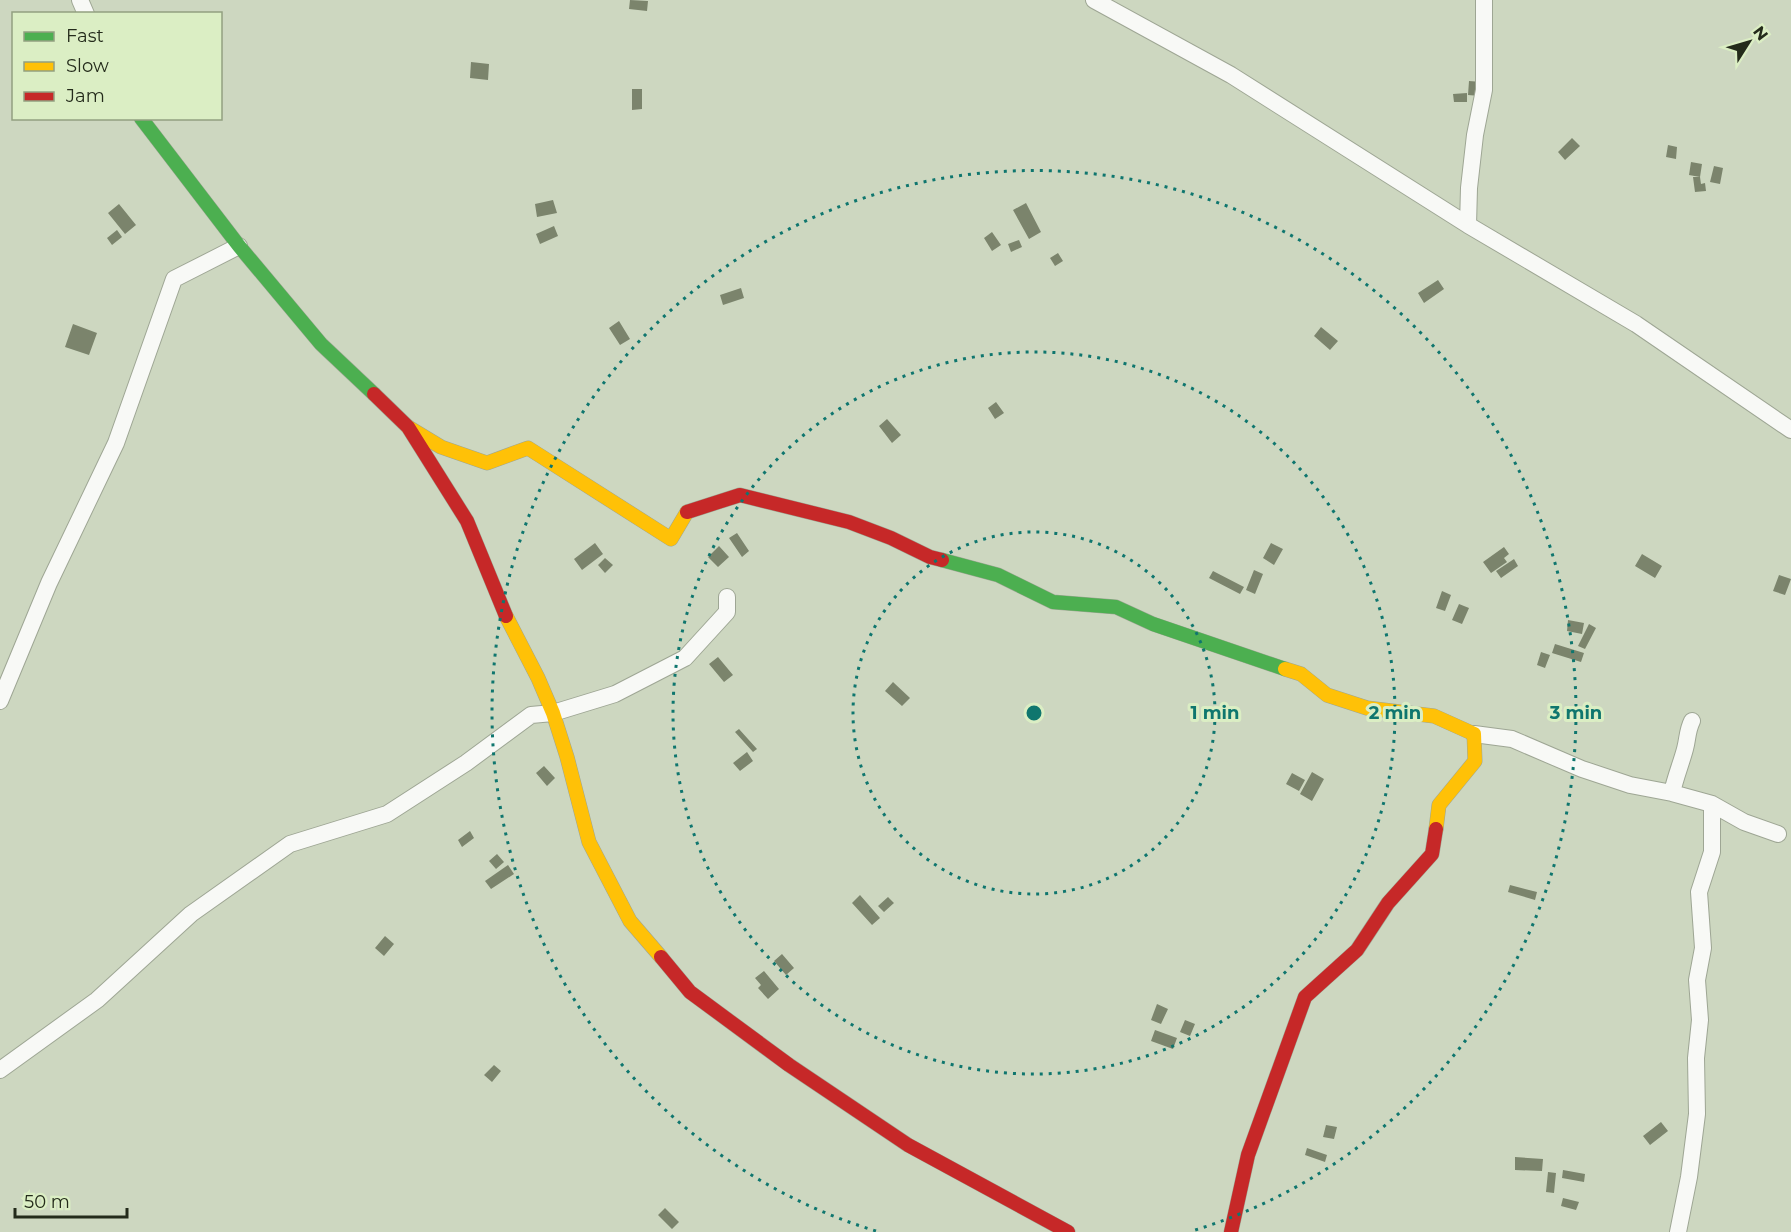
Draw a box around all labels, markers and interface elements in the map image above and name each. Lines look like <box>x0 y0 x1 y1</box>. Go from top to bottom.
legend <box>12 12 222 120</box>
north arrow <box>1719 12 1779 72</box>
text: N <box>1749 22 1772 44</box>
text: Fast <box>66 25 104 47</box>
text: Slow <box>66 55 109 77</box>
text: Jam <box>65 85 105 107</box>
text: 1 min <box>1191 702 1239 724</box>
text: 2 min <box>1369 702 1421 724</box>
text: 3 min <box>1549 702 1602 724</box>
centre of rings <box>1024 703 1044 723</box>
scale bar <box>15 1181 128 1219</box>
text: 50 m <box>24 1191 70 1213</box>

